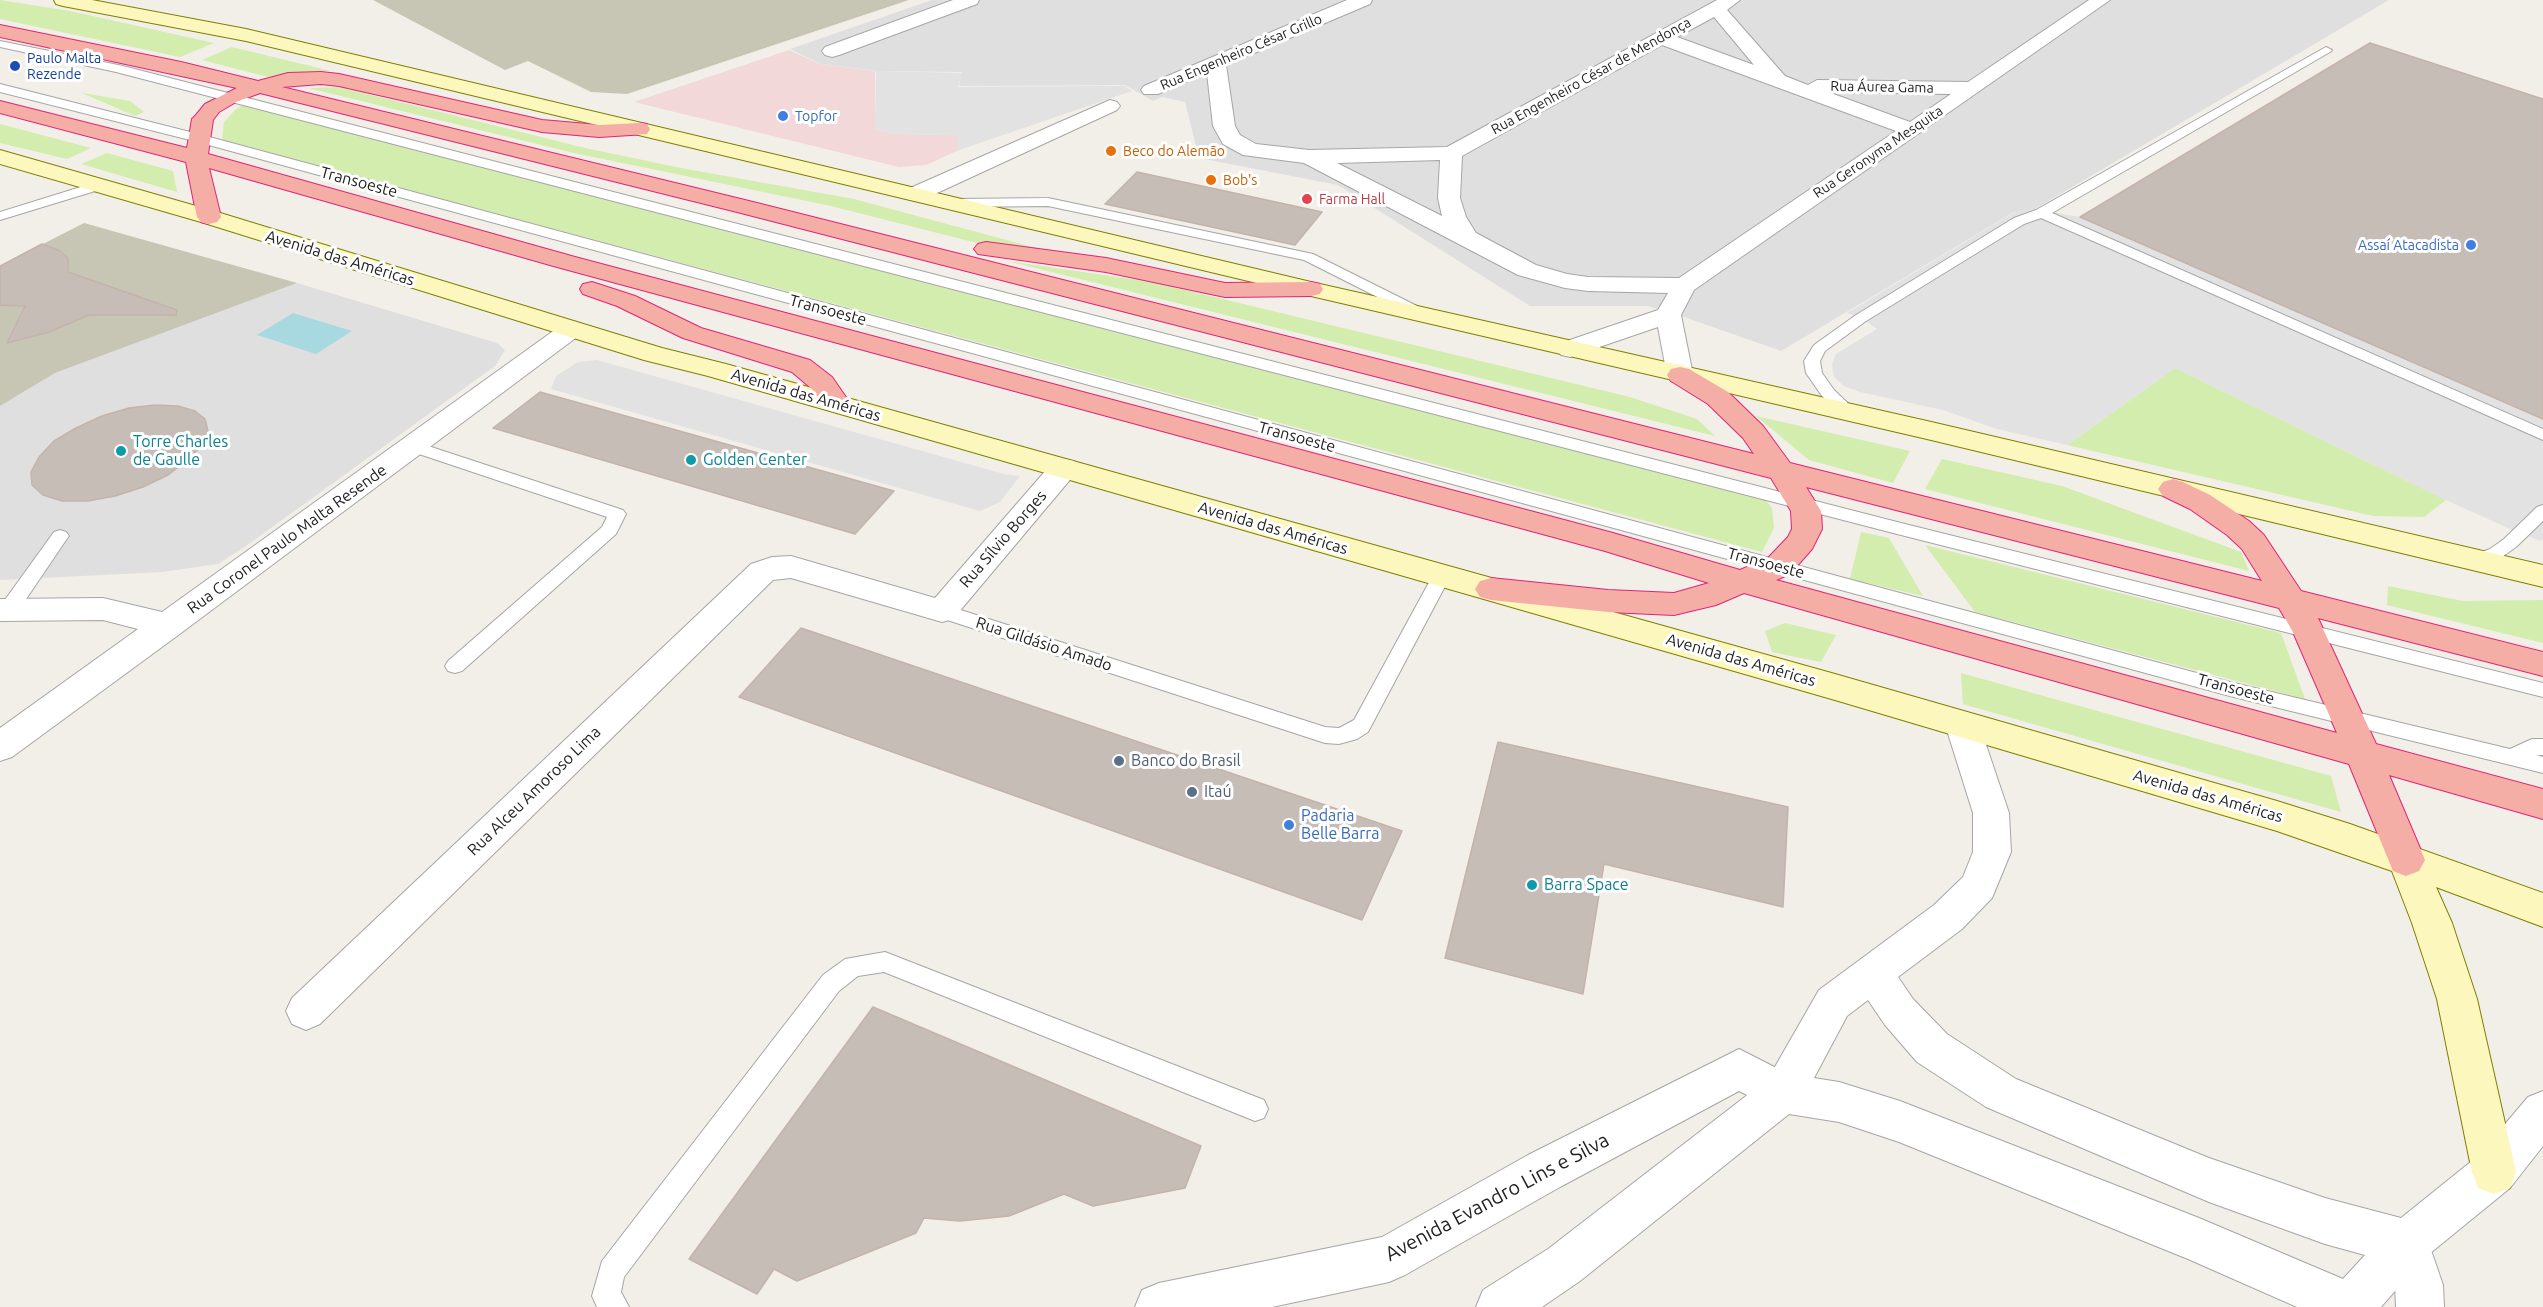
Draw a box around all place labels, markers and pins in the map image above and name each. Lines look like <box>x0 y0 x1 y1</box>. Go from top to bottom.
place label: Paulo Malta Rezende <box>27 50 101 82</box>
marker: Paulo Malta Rezende <box>8 59 22 73</box>
place label: Topfor <box>795 108 837 124</box>
marker: Topfor <box>776 109 790 123</box>
place label: Beco do Alemão <box>1123 143 1225 159</box>
marker: Beco do Alemão <box>1104 144 1118 158</box>
place label: Bob's <box>1223 172 1257 188</box>
marker: Bob's <box>1204 173 1218 187</box>
place label: Farma Hall <box>1319 191 1385 207</box>
marker: Farma Hall <box>1300 192 1314 206</box>
place label: Assaí Atacadista <box>2358 237 2459 253</box>
marker: Assaí Atacadista <box>2464 238 2478 252</box>
place label: Torre Charles de Gaulle <box>133 432 228 470</box>
marker: Torre Charles de Gaulle <box>114 444 128 458</box>
place label: Golden Center <box>703 450 807 470</box>
marker: Golden Center <box>684 453 698 467</box>
place label: Banco do Brasil <box>1131 751 1241 771</box>
marker: Banco do Brasil <box>1112 754 1126 768</box>
place label: Itaú <box>1204 782 1232 802</box>
marker: Itaú <box>1185 785 1199 799</box>
place label: Padaria Belle Barra <box>1301 806 1380 844</box>
marker: Padaria Belle Barra <box>1282 818 1296 832</box>
place label: Barra Space <box>1544 875 1629 895</box>
marker: Barra Space <box>1525 878 1539 892</box>

